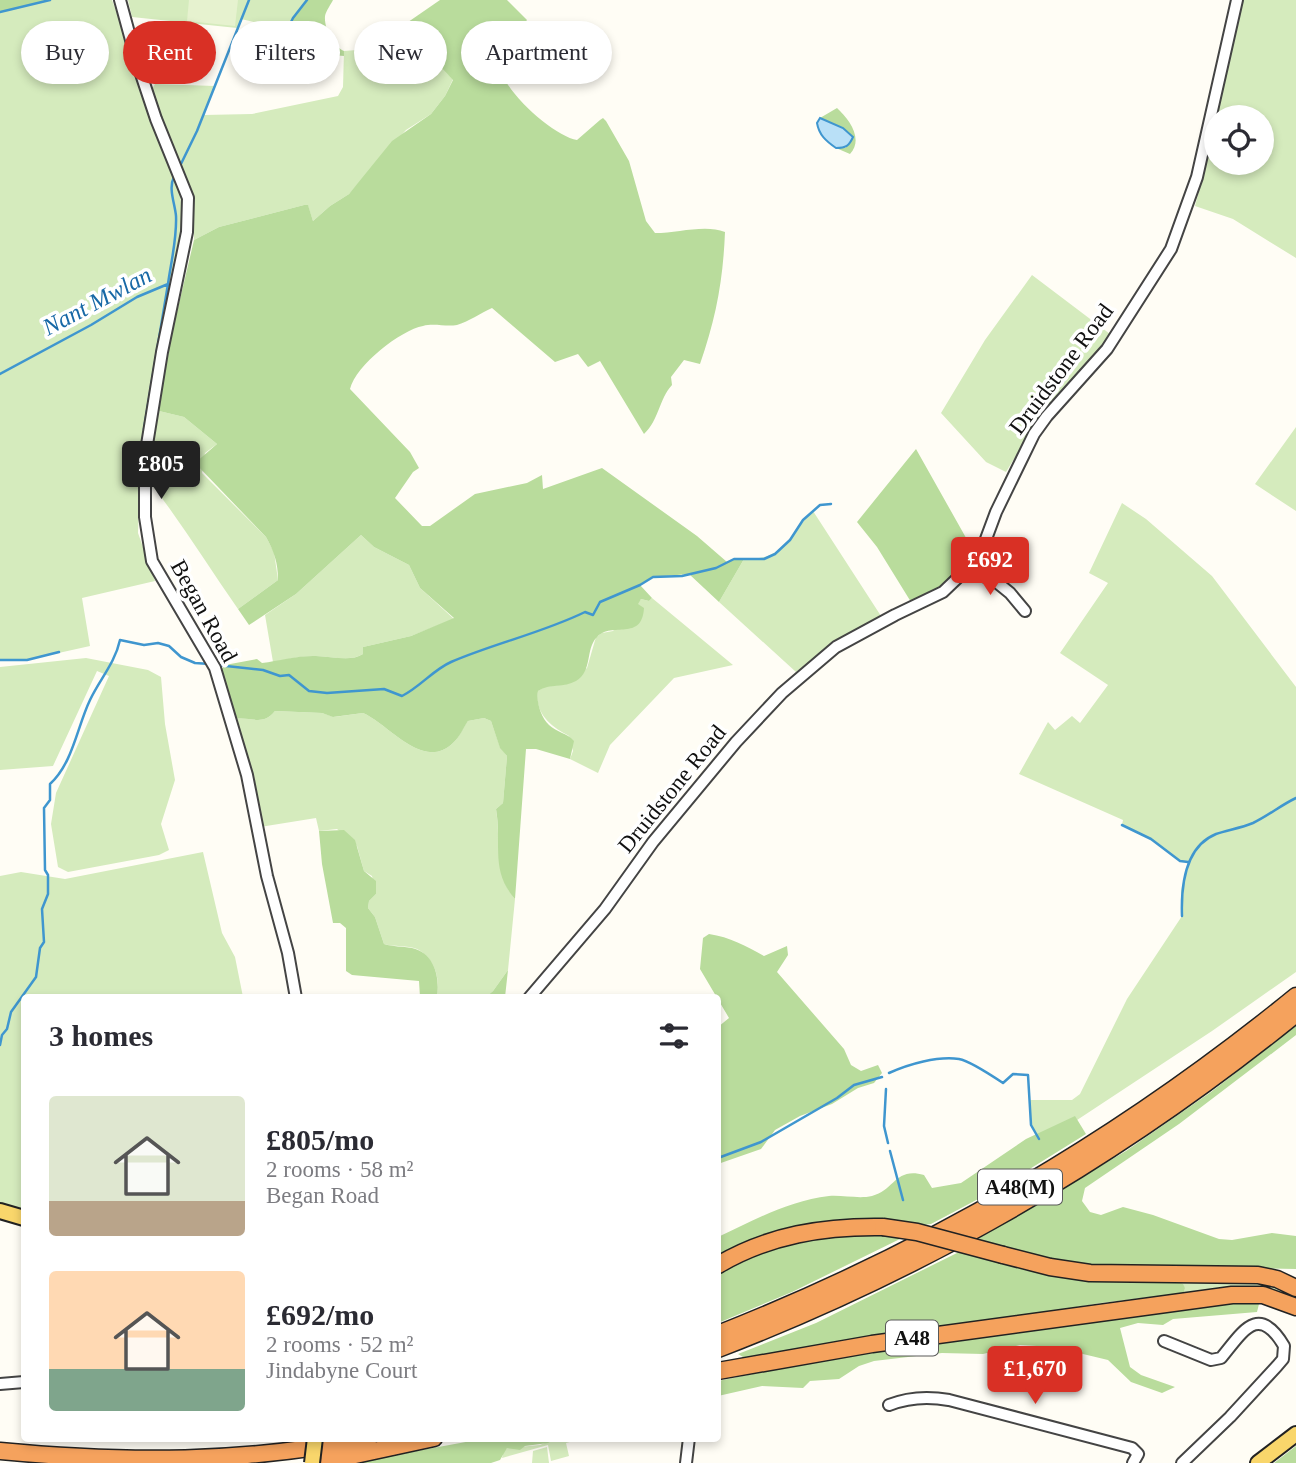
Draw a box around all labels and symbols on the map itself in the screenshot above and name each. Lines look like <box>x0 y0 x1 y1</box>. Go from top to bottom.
water label: Nant Mwlan <box>37 262 156 341</box>
street label: Druidstone Road <box>1004 299 1118 439</box>
pin: £805 <box>120 442 202 501</box>
pin: £692 <box>949 538 1031 597</box>
street label: Began Road <box>166 555 243 667</box>
street label: Druidstone Road <box>613 720 731 858</box>
road number: A48(M) <box>978 1170 1062 1204</box>
road number: A48 <box>886 1320 938 1356</box>
pin: £1,670 <box>978 1346 1092 1406</box>

